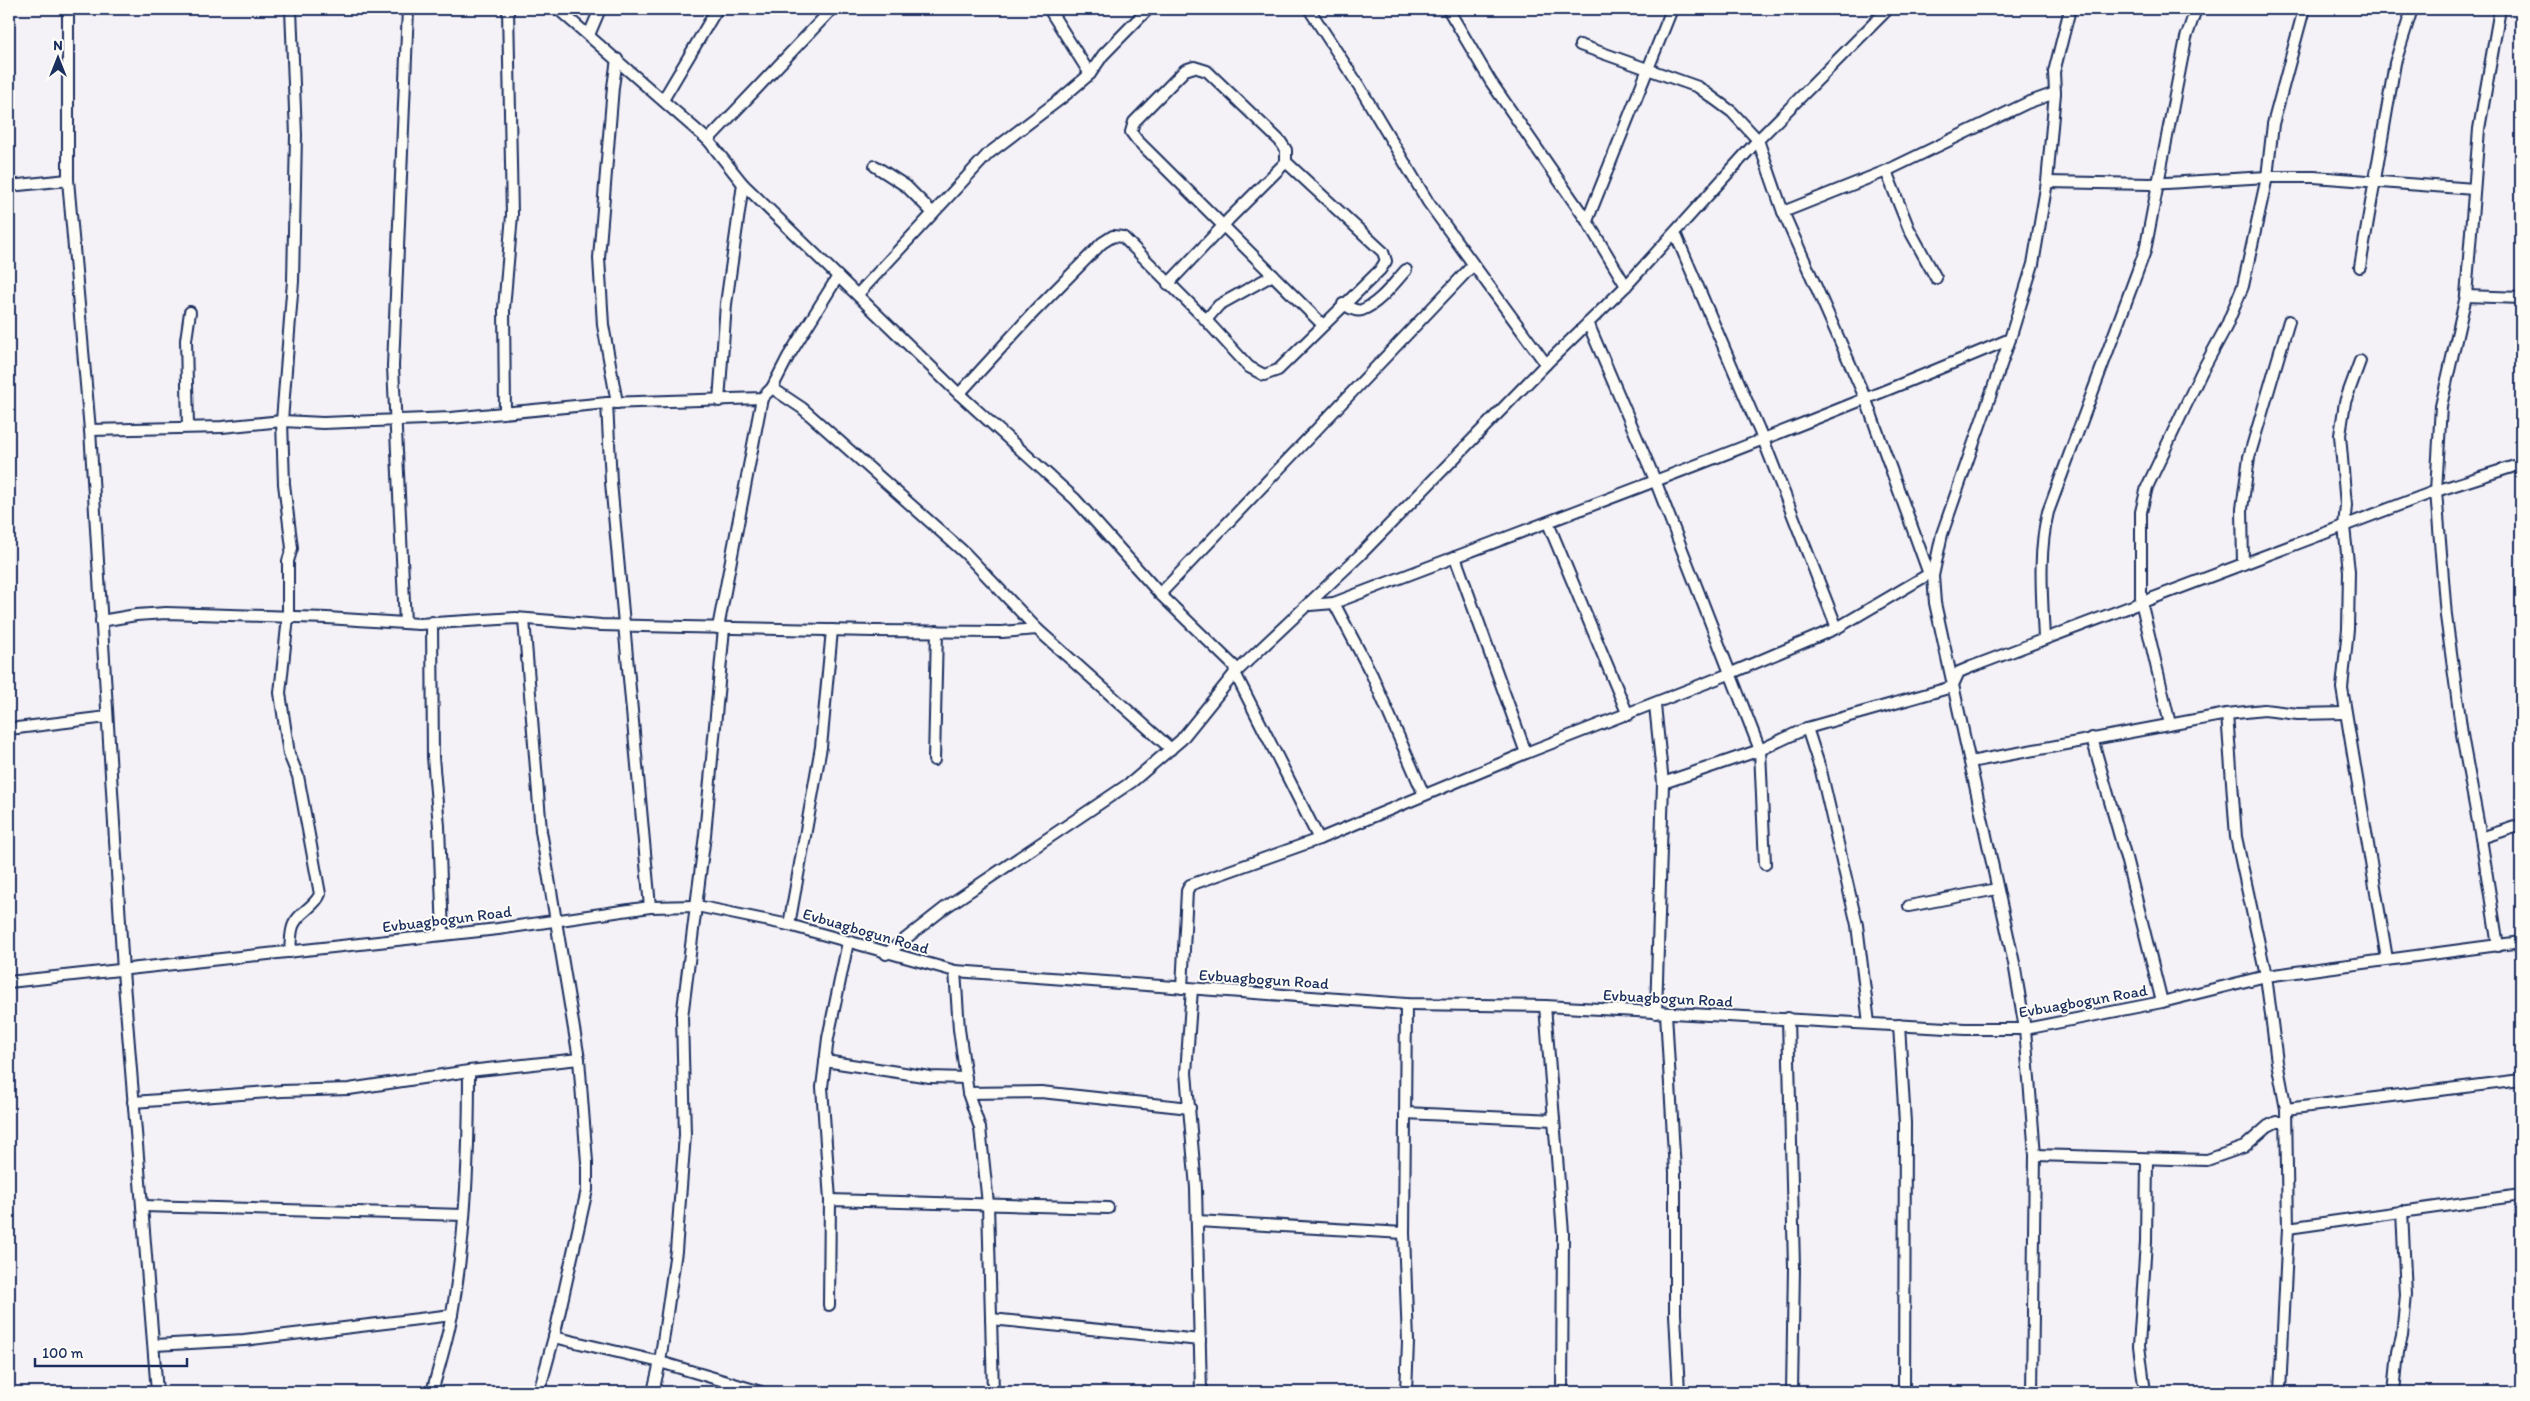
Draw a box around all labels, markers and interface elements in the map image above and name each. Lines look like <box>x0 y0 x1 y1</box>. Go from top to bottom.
north arrow <box>32 32 82 82</box>
text: N <box>53 37 63 54</box>
street label: Evbuagbogun Road <box>381 902 513 936</box>
street label: Evbuagbogun Road <box>801 904 931 958</box>
street label: Evbuagbogun Road <box>1198 965 1330 993</box>
street label: Evbuagbogun Road <box>2017 980 2149 1022</box>
street label: Evbuagbogun Road <box>1602 985 1734 1011</box>
scale bar <box>35 1336 188 1368</box>
text: 100 m <box>42 1344 84 1362</box>

